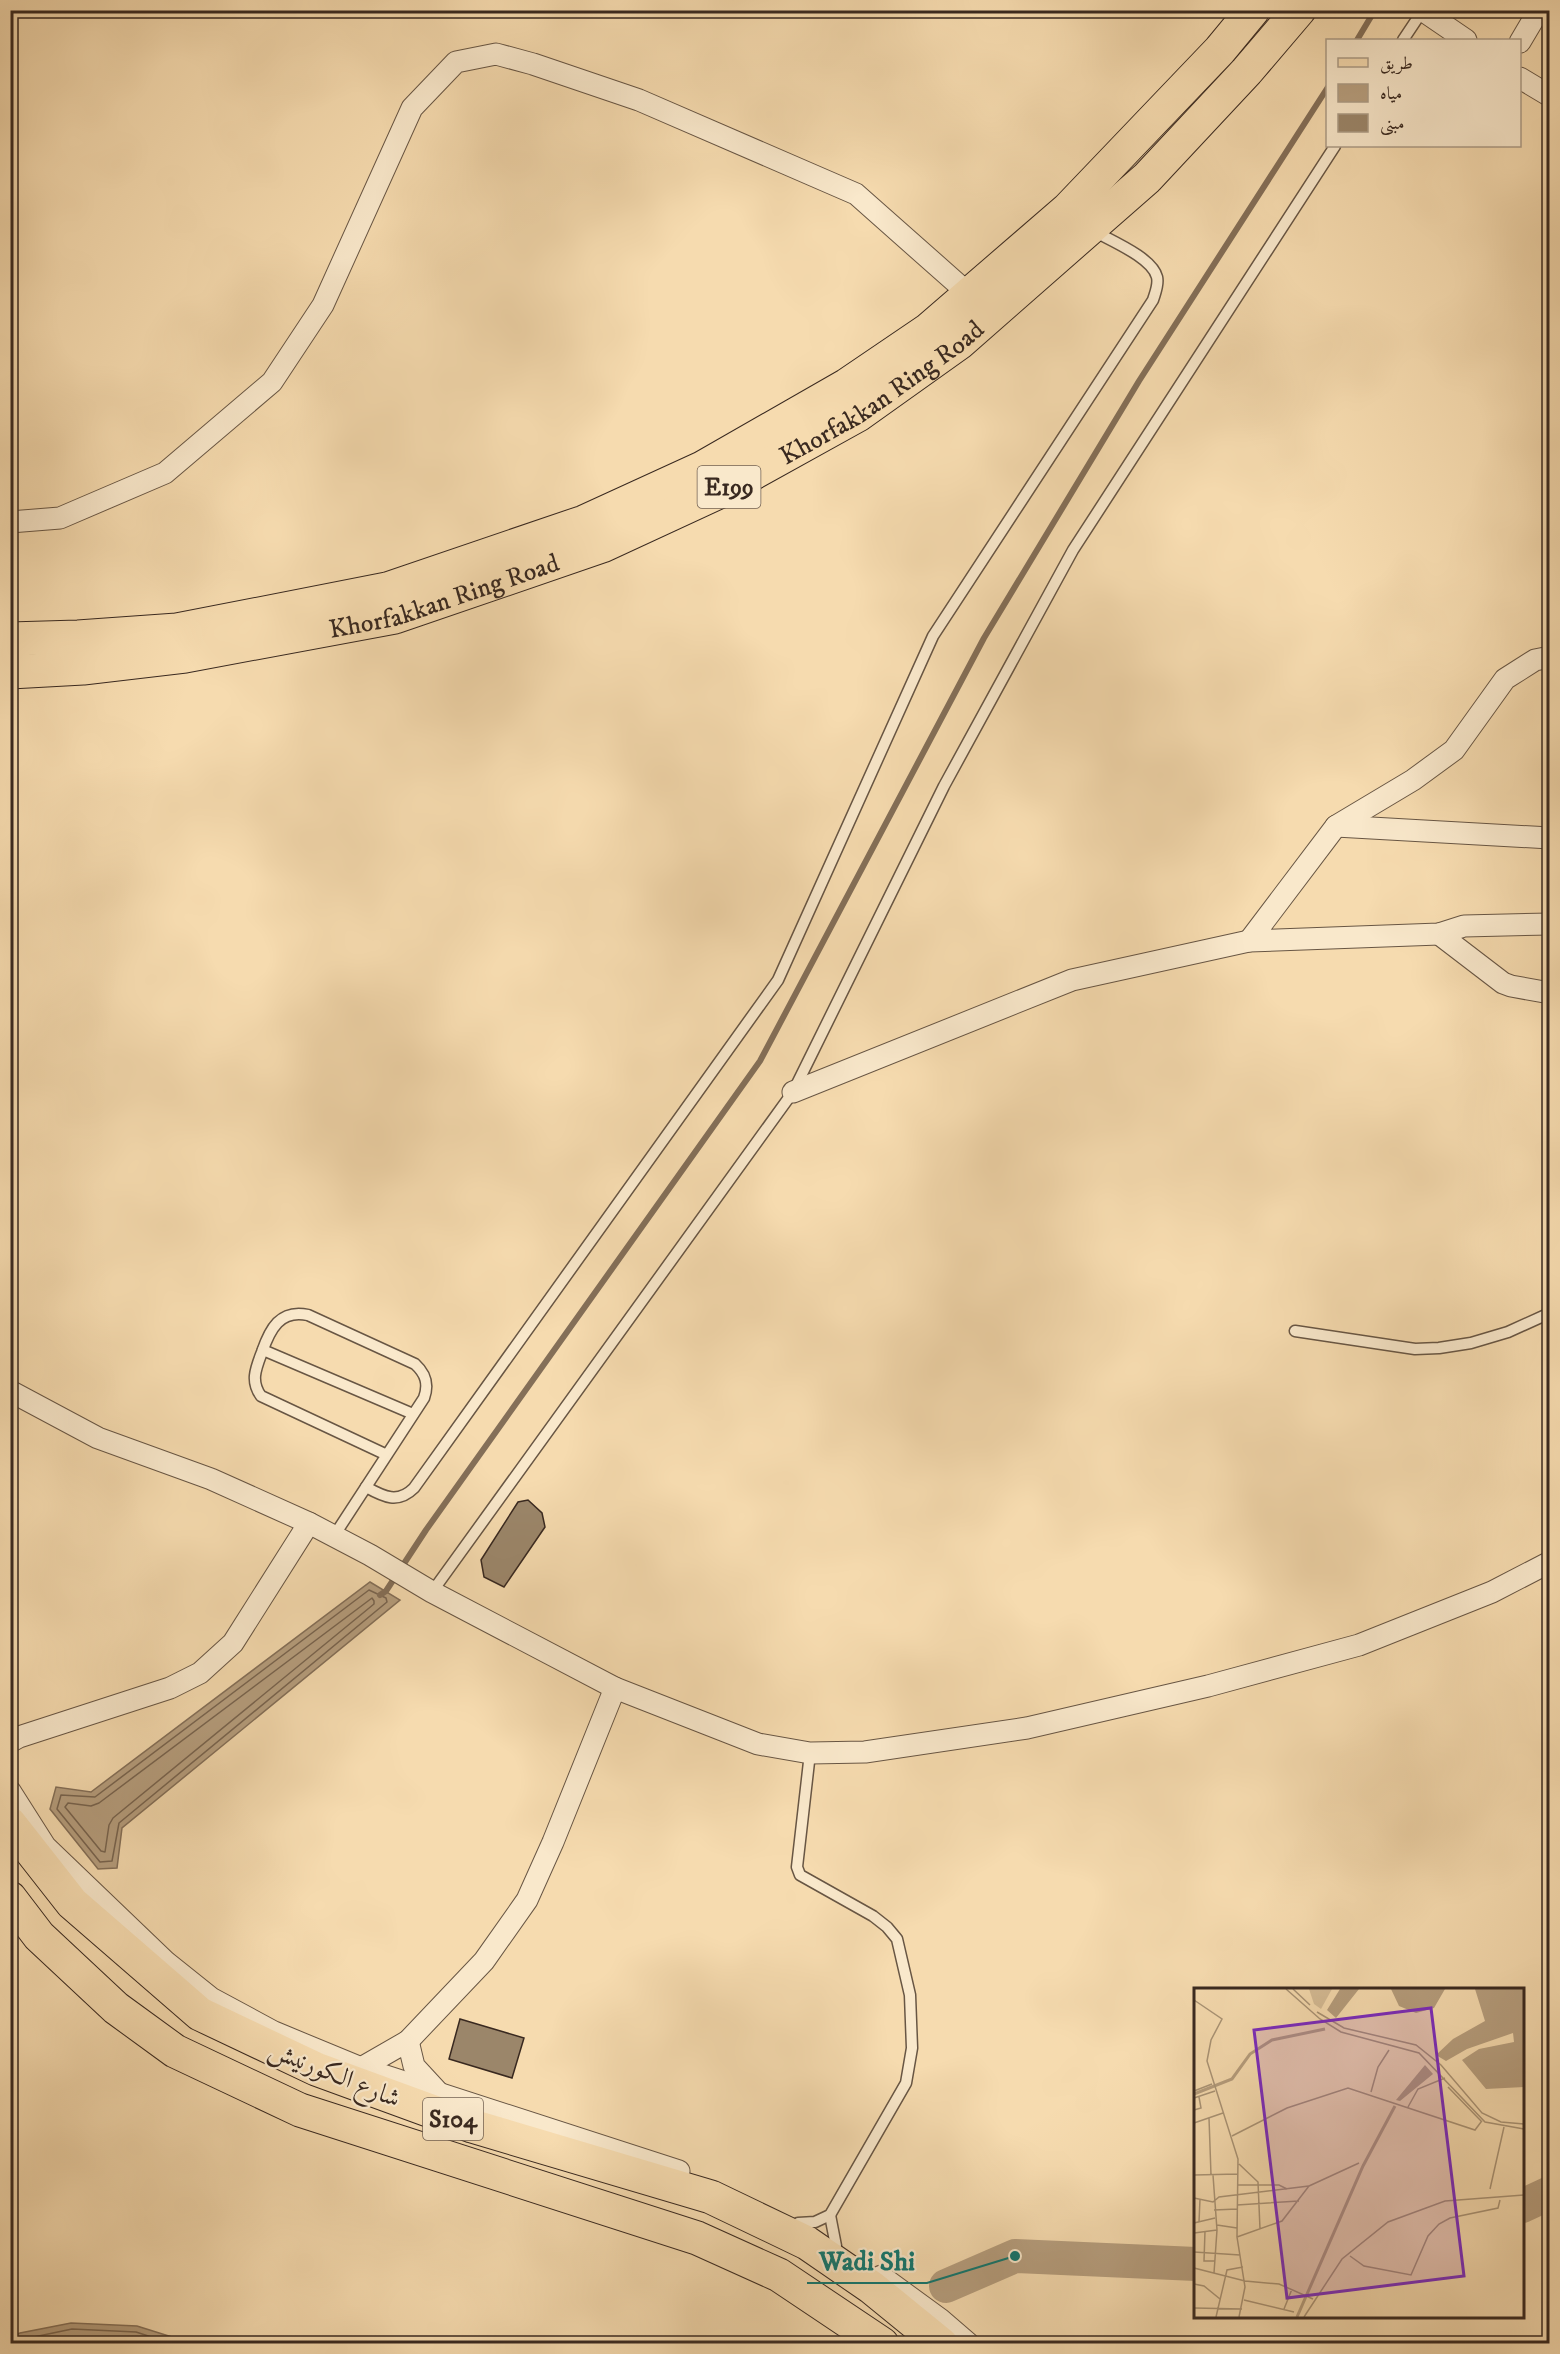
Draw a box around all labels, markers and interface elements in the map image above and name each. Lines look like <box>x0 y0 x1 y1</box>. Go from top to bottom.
legend <box>1326 39 1521 147</box>
text: طريق <box>1380 53 1413 75</box>
text: مياه <box>1380 83 1402 105</box>
text: مبنى <box>1380 113 1405 136</box>
street label: Khorfakkan Ring Road <box>774 314 992 473</box>
road number: E199 <box>698 466 760 508</box>
street label: Khorfakkan Ring Road <box>326 547 564 647</box>
inset map <box>1194 1988 1524 2318</box>
street label: شارع الكورنيش <box>262 2033 405 2119</box>
road number: S104 <box>423 2098 483 2140</box>
callout: Wadi Shi <box>807 2238 927 2283</box>
text: Wadi Shi <box>818 2245 915 2279</box>

